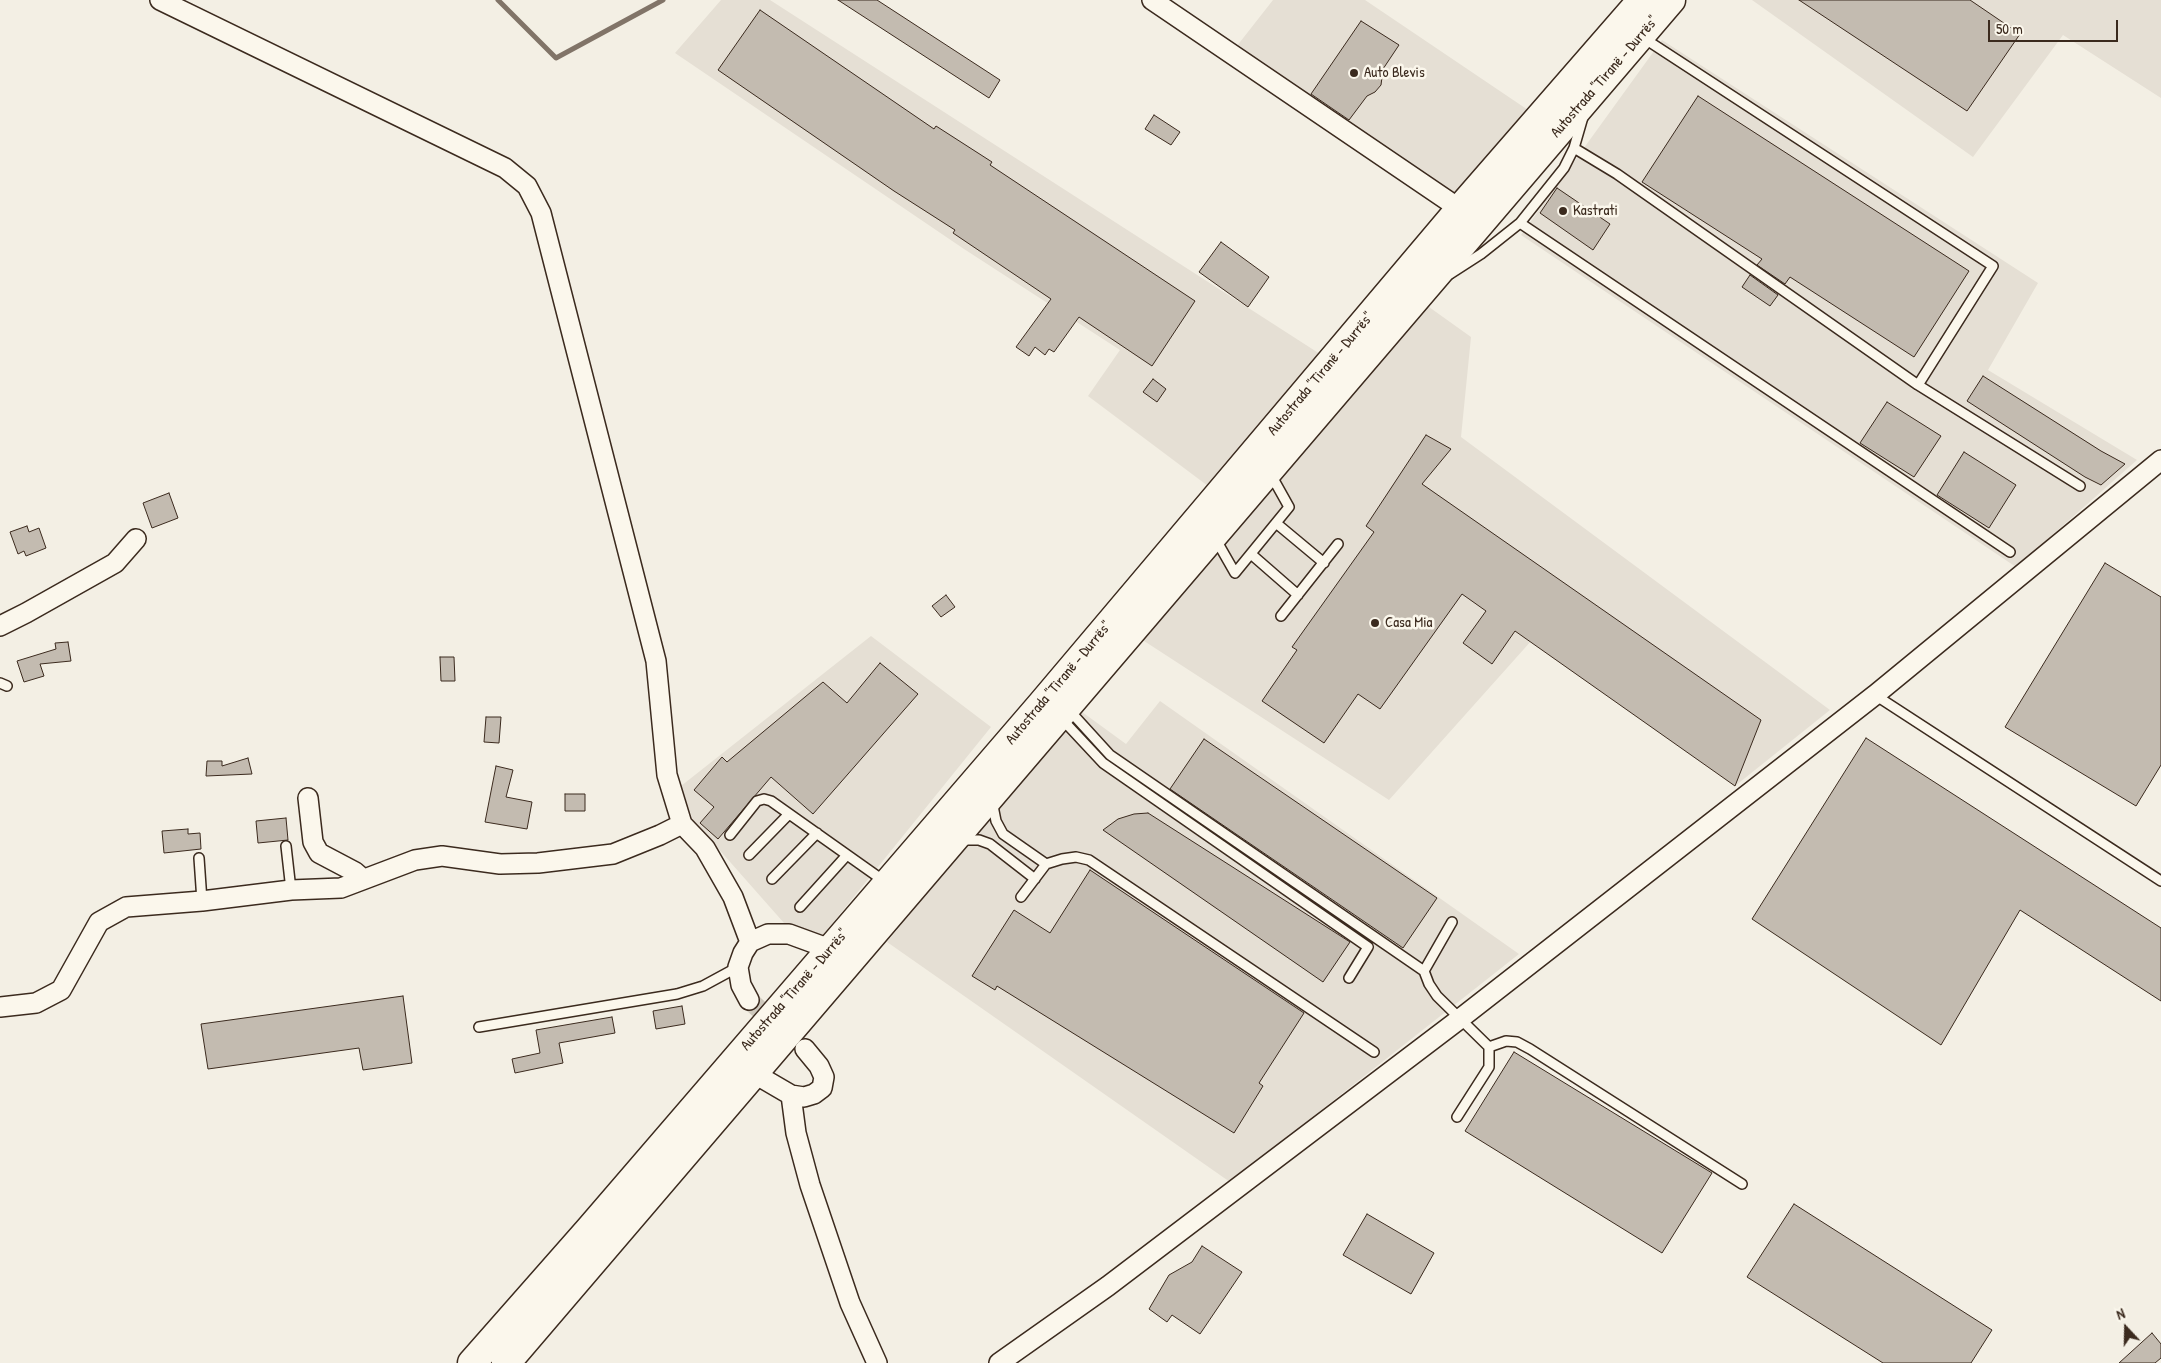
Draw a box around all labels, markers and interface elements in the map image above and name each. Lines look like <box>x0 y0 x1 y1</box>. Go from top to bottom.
scale bar <box>1991 10 2121 42</box>
street label: Autostrada "Tiranë - Durrës" <box>1547 12 1663 142</box>
text: 50 m <box>1996 18 2023 39</box>
place label: Auto Blevis <box>1364 64 1425 82</box>
marker: Auto Blevis <box>1348 67 1360 79</box>
place label: Kastrati <box>1573 202 1618 220</box>
marker: Kastrati <box>1557 205 1569 217</box>
street label: Autostrada "Tiranë - Durrës" <box>1264 309 1378 439</box>
place label: Casa Mia <box>1385 614 1432 632</box>
marker: Casa Mia <box>1369 617 1381 629</box>
street label: Autostrada "Tiranë - Durrës" <box>1002 618 1116 748</box>
street label: Autostrada "Tiranë - Durrës" <box>737 925 853 1055</box>
north arrow <box>2101 1303 2151 1353</box>
text: N <box>2114 1303 2127 1324</box>

